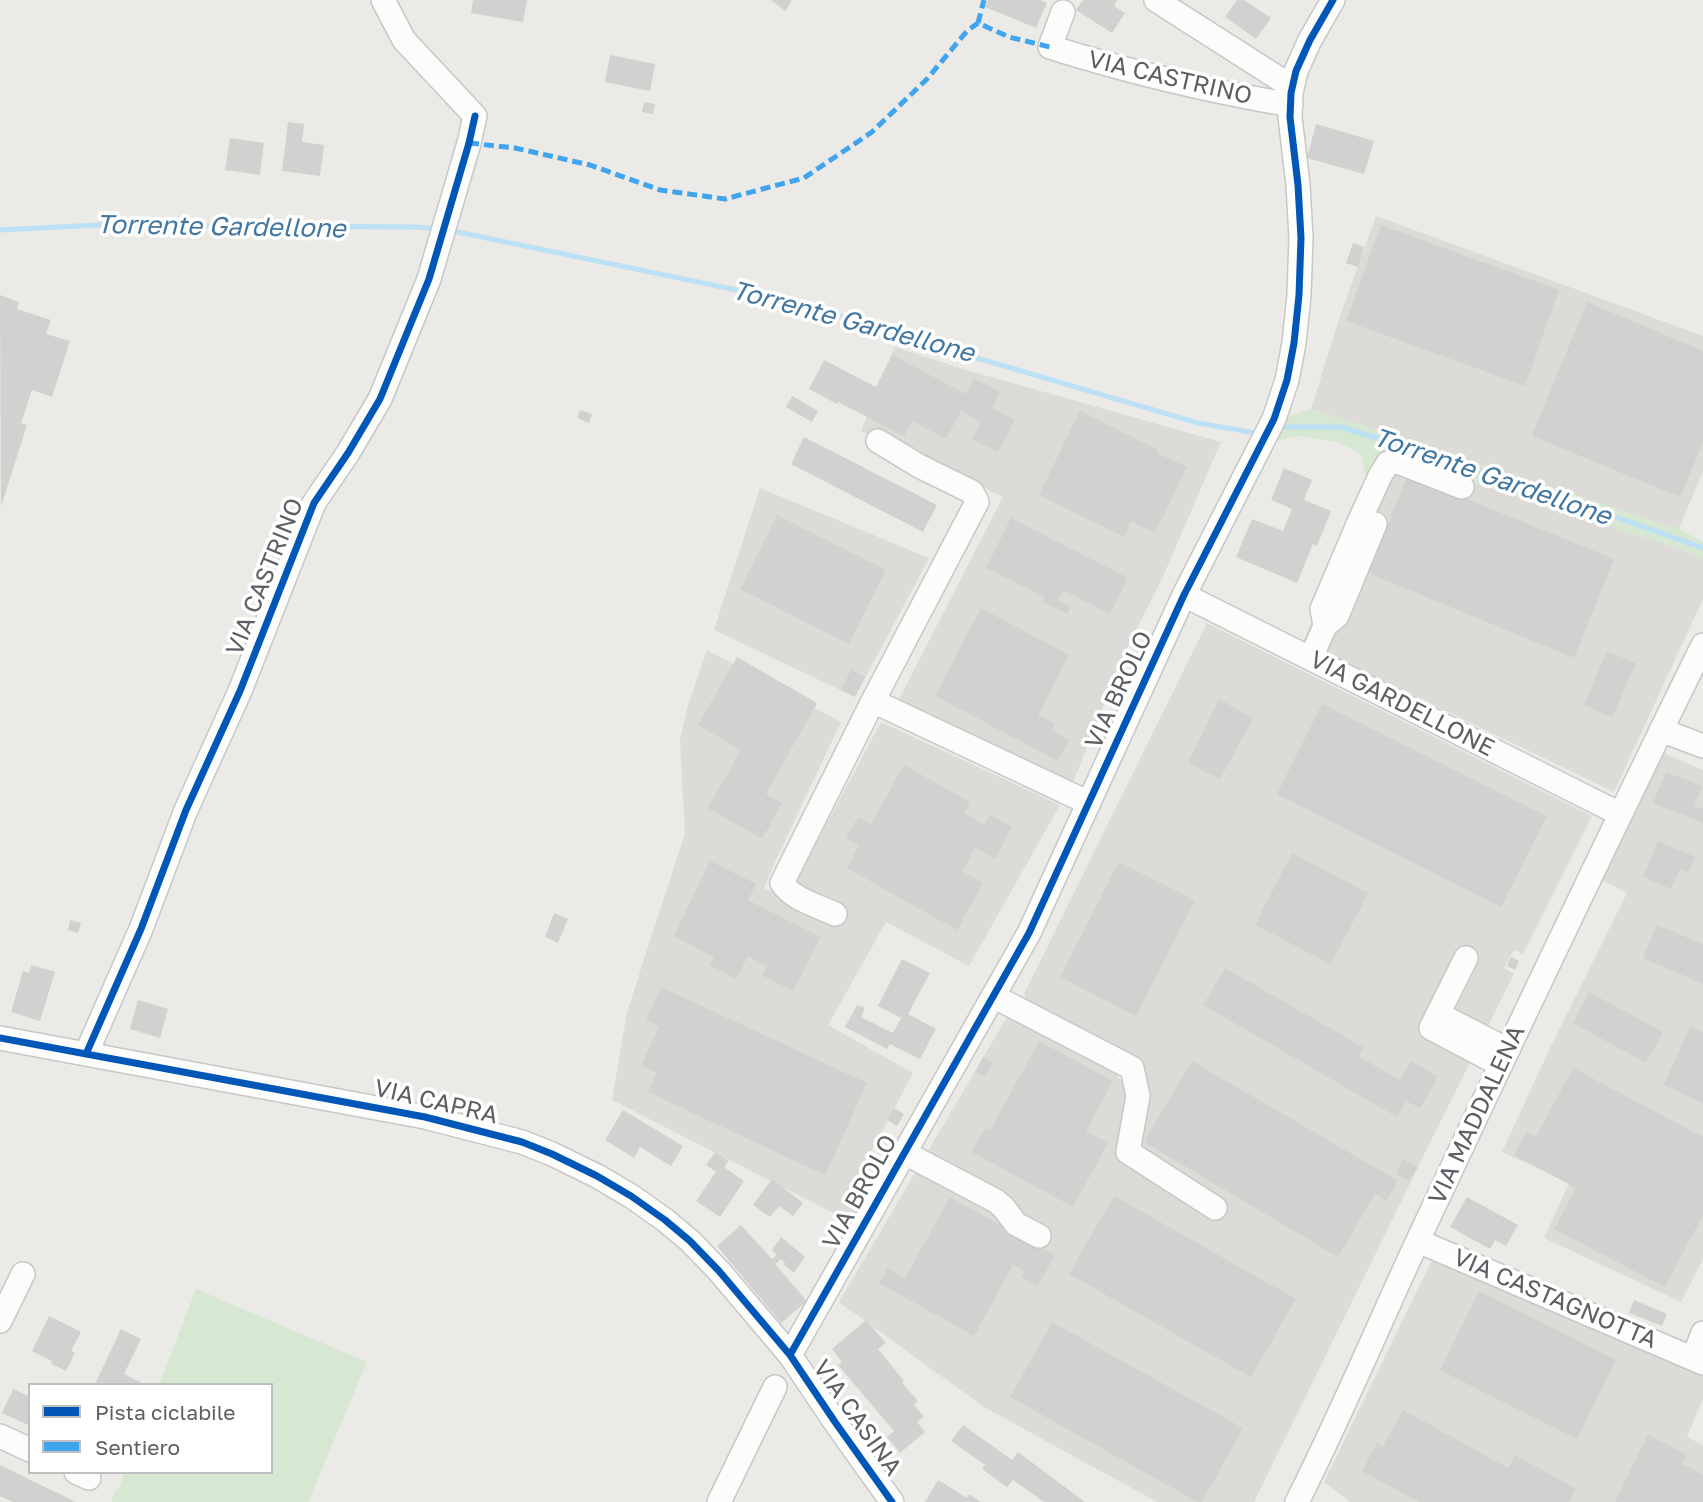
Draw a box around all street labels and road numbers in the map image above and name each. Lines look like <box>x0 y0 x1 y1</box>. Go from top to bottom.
street label: VIA CASTRINO <box>1085 45 1255 111</box>
street label: VIA CASTRINO <box>220 494 310 660</box>
street label: VIA BROLO <box>1079 627 1159 753</box>
street label: VIA GARDELLONE <box>1305 645 1499 763</box>
street label: VIA MADDALENA <box>1423 1021 1531 1209</box>
street label: VIA CAPRA <box>372 1074 500 1130</box>
street label: VIA BROLO <box>817 1130 903 1254</box>
street label: VIA CASTAGNOTTA <box>1449 1243 1661 1355</box>
street label: VIA CASINA <box>807 1355 907 1481</box>

